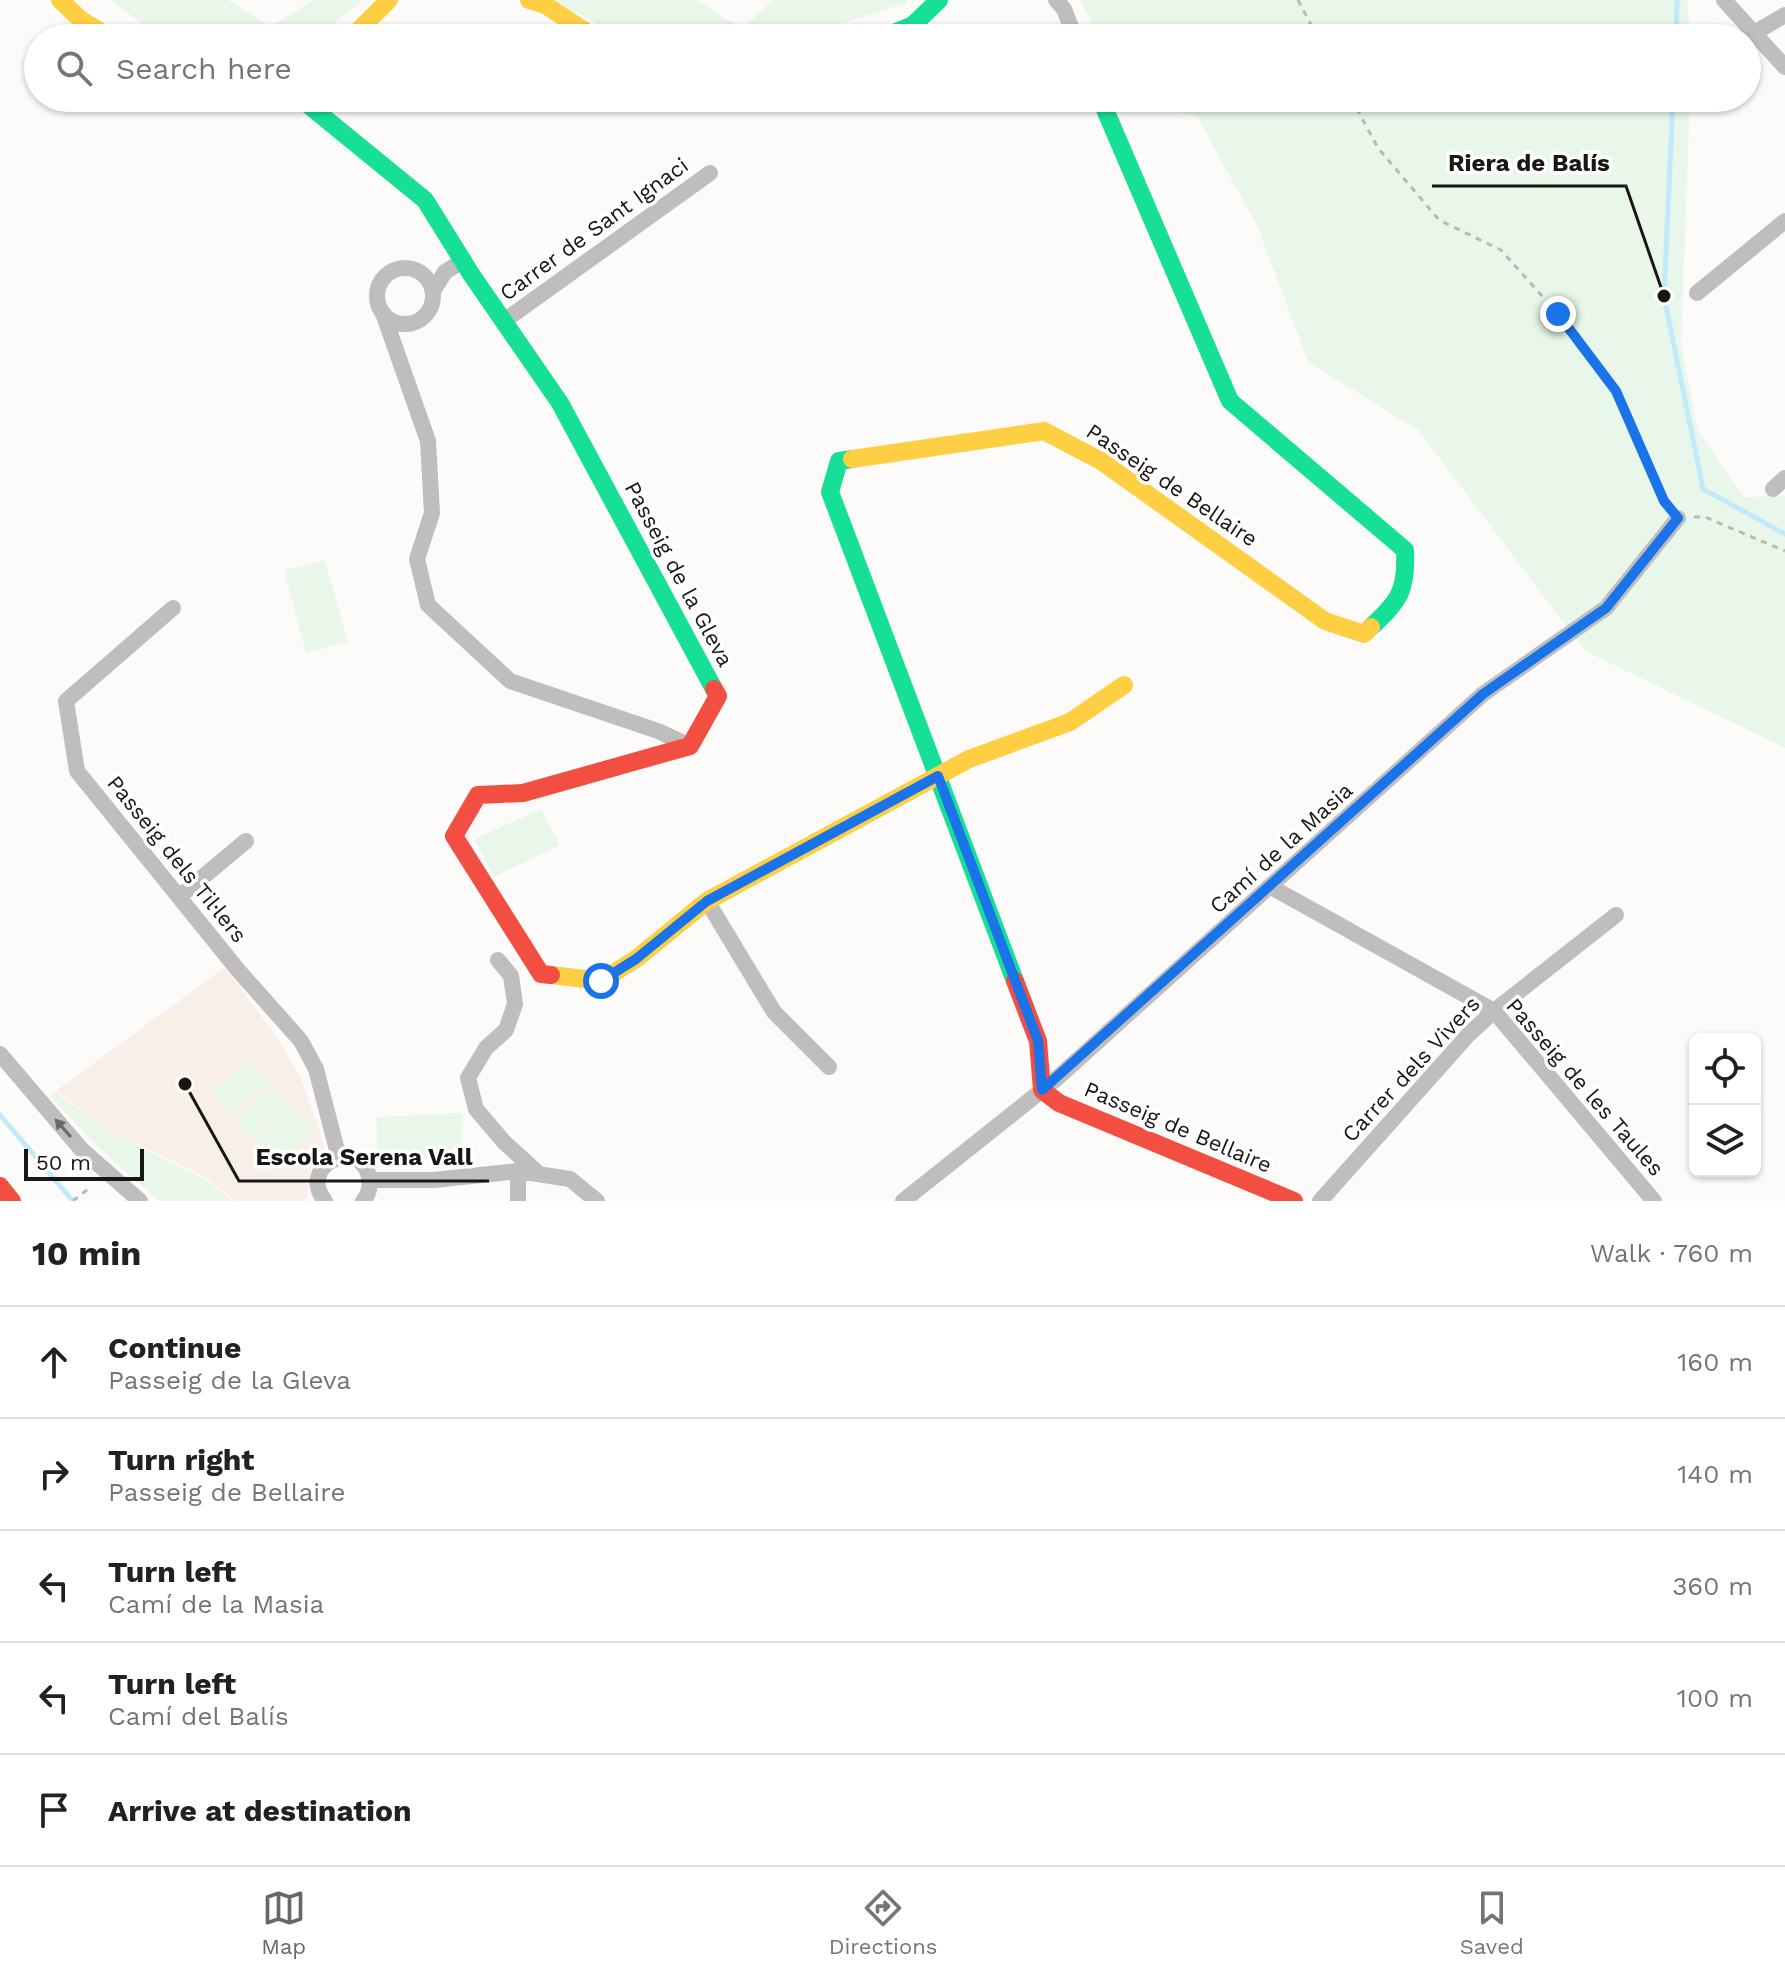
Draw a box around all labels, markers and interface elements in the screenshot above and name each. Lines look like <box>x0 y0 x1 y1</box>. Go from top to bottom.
search box <box>24 24 1761 112</box>
icon: search <box>52 46 96 90</box>
text: Search here <box>116 51 292 86</box>
callout: Riera de Balís <box>1432 138 1626 186</box>
text: Riera de Balís <box>1448 149 1610 177</box>
street label: Carrer de Sant Ignaci <box>495 152 693 306</box>
route end <box>1540 296 1576 332</box>
street label: Passeig de Bellaire <box>1082 418 1262 552</box>
street label: Passeig de la Gleva <box>620 477 738 671</box>
street label: Passeig dels Til·lers <box>102 771 252 947</box>
street label: Camí de la Masia <box>1205 777 1357 919</box>
route start <box>583 963 619 999</box>
street label: Carrer dels Vivers <box>1337 991 1485 1147</box>
street label: Passeig de les Taules <box>1501 993 1669 1181</box>
map controls <box>1689 1033 1761 1177</box>
button: locate <box>1689 1033 1761 1105</box>
street label: Passeig de Bellaire <box>1081 1076 1275 1178</box>
button: layers <box>1689 1105 1761 1177</box>
one-way arrow <box>55 1119 72 1139</box>
callout: Escola Serena Vall <box>239 1133 489 1181</box>
text: Escola Serena Vall <box>255 1143 473 1171</box>
scale bar <box>24 1145 144 1181</box>
text: 50 m <box>36 1150 91 1175</box>
text: 10 min <box>32 1233 141 1273</box>
text: Walk · 760 m <box>1590 1238 1753 1268</box>
text: Continue <box>108 1330 241 1365</box>
icon: ahead <box>32 1340 76 1384</box>
text: 160 m <box>1677 1347 1753 1377</box>
text: Passeig de la Gleva <box>108 1365 351 1395</box>
text: Turn right <box>108 1442 254 1477</box>
icon: right <box>32 1452 76 1496</box>
text: 140 m <box>1677 1459 1753 1489</box>
text: Passeig de Bellaire <box>108 1477 345 1507</box>
text: Turn left <box>108 1554 236 1589</box>
icon: left <box>32 1564 76 1608</box>
text: 360 m <box>1672 1571 1753 1601</box>
text: Camí de la Masia <box>108 1589 324 1619</box>
text: Turn left <box>108 1666 236 1701</box>
icon: left <box>32 1676 76 1720</box>
text: 100 m <box>1677 1683 1753 1713</box>
text: Camí del Balís <box>108 1701 289 1731</box>
icon: arrive <box>32 1788 76 1832</box>
text: Arrive at destination <box>108 1793 412 1828</box>
tab: Map <box>261 1886 306 1959</box>
tab: Directions <box>829 1886 937 1959</box>
tab: Saved <box>1460 1886 1524 1959</box>

